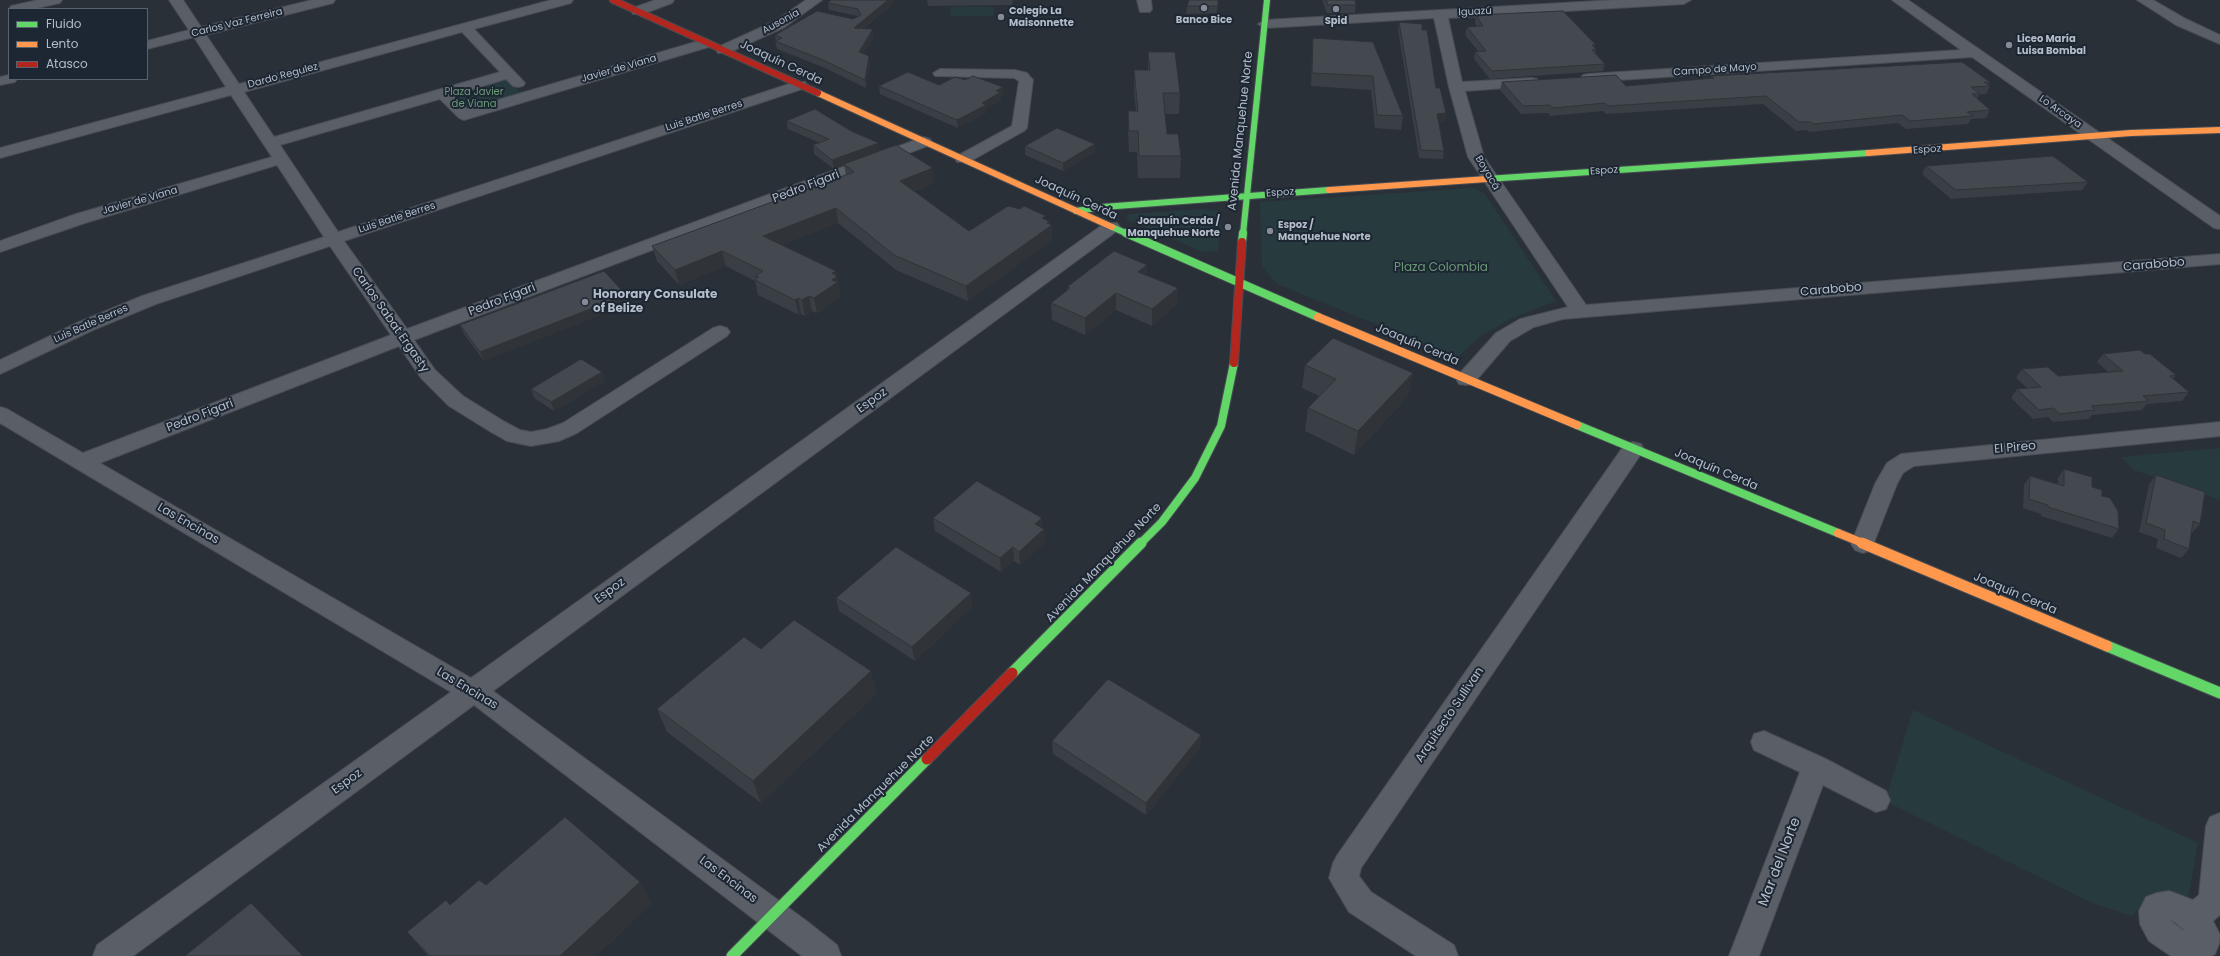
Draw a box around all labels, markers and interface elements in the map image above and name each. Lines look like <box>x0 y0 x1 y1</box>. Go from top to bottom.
marker: Banco Bice <box>1199 3 1209 13</box>
marker: Spid <box>1331 4 1341 14</box>
place label: Colegio La Maisonnette <box>1009 5 1074 28</box>
street label: Iguazú <box>1458 5 1492 19</box>
street label: Carlos Vaz Ferreira <box>190 6 284 40</box>
street label: Ausonia <box>760 7 802 37</box>
legend <box>8 8 148 80</box>
marker: Colegio La Maisonnette <box>996 12 1006 22</box>
place label: Banco Bice <box>1176 14 1232 26</box>
text: Fluido <box>46 15 81 32</box>
place label: Spid <box>1325 15 1347 27</box>
place label: Liceo María Luisa Bombal <box>2017 33 2086 56</box>
text: Lento <box>46 35 78 52</box>
street label: Joaquín Cerda <box>738 38 824 88</box>
marker: Liceo María Luisa Bombal <box>2004 40 2014 50</box>
street label: Avenida Manquehue Norte <box>1225 51 1257 211</box>
street label: Javier de Viana <box>580 53 658 85</box>
text: Atasco <box>46 55 88 72</box>
street label: Dardo Regulez <box>247 61 319 91</box>
street label: Campo de Mayo <box>1673 61 1757 79</box>
park label: Plaza Javier de Viana <box>444 86 504 110</box>
street label: Lo Arcaya <box>2036 93 2084 131</box>
street label: Luis Batle Berres <box>664 98 744 134</box>
street label: Espoz <box>1913 143 1941 157</box>
street label: Boyacá <box>1472 154 1502 192</box>
street label: Espoz <box>1590 164 1618 178</box>
street label: Pedro Figari <box>771 168 841 206</box>
street label: Joaquín Cerda <box>1033 173 1119 223</box>
street label: Javier de Viana <box>101 185 179 217</box>
street label: Espoz <box>1266 186 1294 200</box>
street label: Luis Batle Berres <box>357 200 437 236</box>
place label: Joaquín Cerda / Manquehue Norte <box>1127 215 1220 238</box>
place label: Espoz / Manquehue Norte <box>1278 219 1371 242</box>
marker: Joaquín Cerda / Manquehue Norte <box>1223 222 1233 232</box>
marker: Espoz / Manquehue Norte <box>1265 226 1275 236</box>
street label: Carabobo <box>2123 255 2185 275</box>
park label: Plaza Colombia <box>1394 261 1488 275</box>
street label: Carlos Sabat Ergasty <box>348 265 432 375</box>
street label: Carabobo <box>1800 280 1862 300</box>
street label: Pedro Figari <box>467 281 537 319</box>
place label: Honorary Consulate of Belize <box>593 288 717 316</box>
marker: Honorary Consulate of Belize <box>580 297 590 307</box>
street label: Luis Batle Berres <box>52 302 130 346</box>
street label: Joaquín Cerda <box>1373 321 1461 369</box>
street label: Espoz <box>854 385 890 417</box>
street label: Pedro Figari <box>165 397 235 435</box>
street label: El Pireo <box>1994 439 2036 457</box>
street label: Joaquín Cerda <box>1672 446 1760 494</box>
street label: Avenida Manquehue Norte <box>1043 500 1165 626</box>
street label: Las Encinas <box>155 501 221 547</box>
street label: Joaquín Cerda <box>1971 570 2059 618</box>
street label: Espoz <box>592 575 628 607</box>
street label: Las Encinas <box>434 665 500 713</box>
street label: Arquitecto Sullivan <box>1413 665 1487 765</box>
street label: Avenida Manquehue Norte <box>814 732 938 856</box>
street label: Espoz <box>329 766 365 798</box>
street label: Mar del Norte <box>1755 815 1805 909</box>
street label: Las Encinas <box>696 854 760 906</box>

